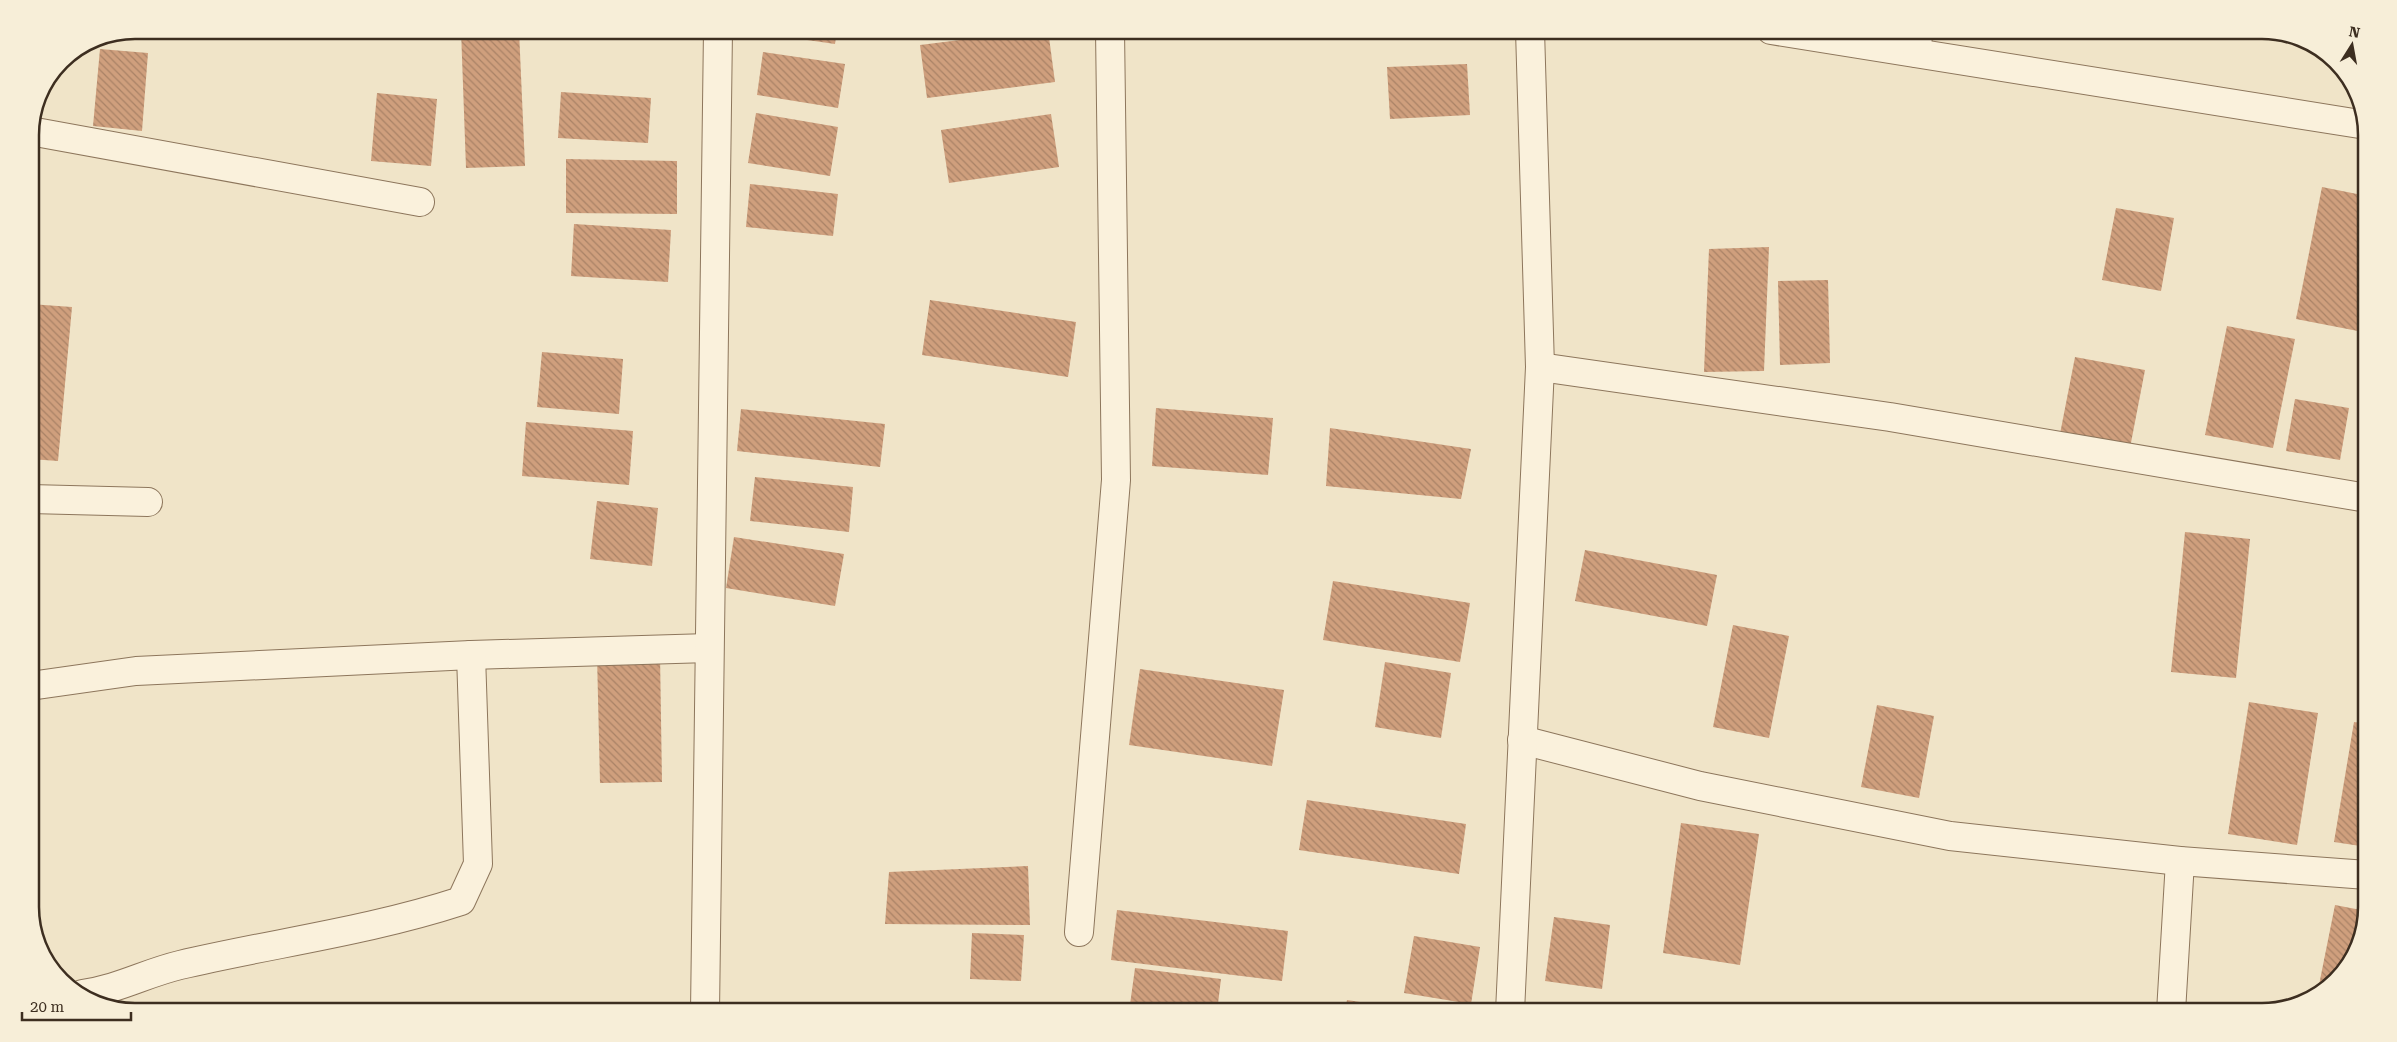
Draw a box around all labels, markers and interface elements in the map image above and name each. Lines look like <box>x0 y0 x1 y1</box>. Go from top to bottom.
north arrow <box>2327 20 2377 70</box>
text: N <box>2348 23 2362 41</box>
scale bar <box>22 990 131 1022</box>
text: 20 m <box>30 998 65 1016</box>

